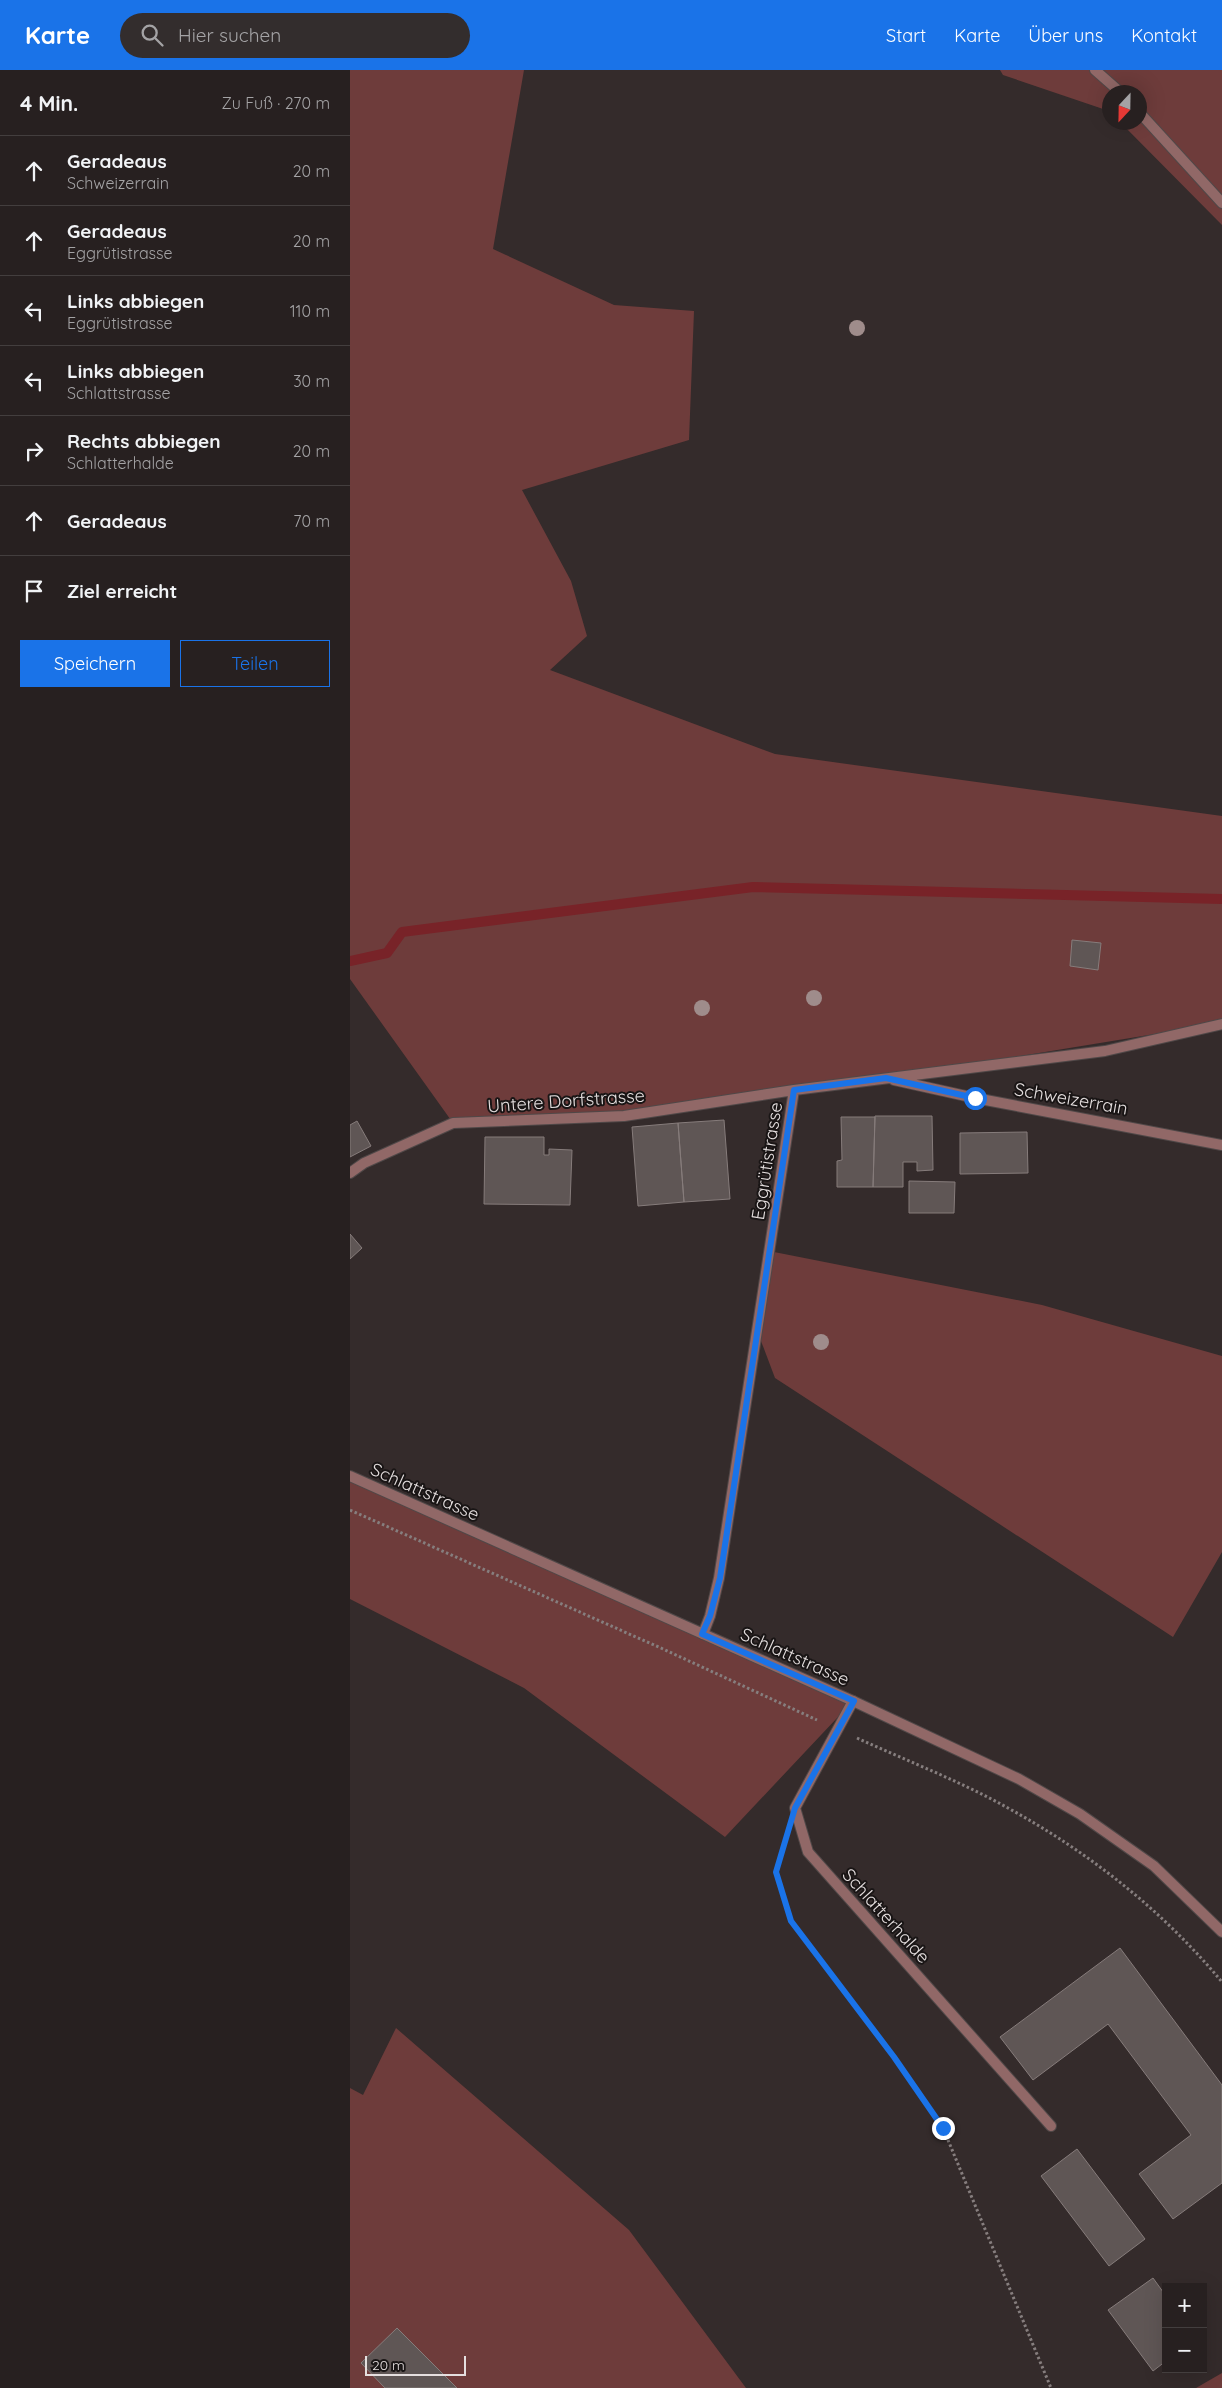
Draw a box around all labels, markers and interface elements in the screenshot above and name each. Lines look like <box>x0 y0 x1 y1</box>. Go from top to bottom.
search box <box>120 13 470 58</box>
text: Karte <box>25 20 90 50</box>
icon: search <box>138 21 166 49</box>
text: Hier suchen <box>178 23 281 47</box>
text: Start <box>886 24 926 47</box>
text: Karte <box>954 24 1000 47</box>
text: Über uns <box>1028 24 1103 47</box>
text: Kontakt <box>1131 24 1197 47</box>
north arrow <box>1102 85 1147 130</box>
text: 4 Min. <box>20 90 78 116</box>
text: Zu Fuß · 270 m <box>222 93 330 113</box>
text: Geradeaus <box>67 149 167 173</box>
icon: ahead <box>20 157 48 185</box>
text: 20 m <box>293 161 330 181</box>
text: Schweizerrain <box>67 173 169 193</box>
text: Geradeaus <box>67 219 167 243</box>
icon: ahead <box>20 227 48 255</box>
text: 20 m <box>293 231 330 251</box>
text: Eggrütistrasse <box>67 243 173 263</box>
text: Links abbiegen <box>67 289 204 313</box>
icon: left <box>20 297 48 325</box>
text: 110 m <box>290 301 330 321</box>
text: Eggrütistrasse <box>67 313 173 333</box>
text: Links abbiegen <box>67 359 204 383</box>
icon: left <box>20 367 48 395</box>
text: 30 m <box>293 371 330 391</box>
text: Schlattstrasse <box>67 383 171 403</box>
text: Rechts abbiegen <box>67 429 220 453</box>
icon: right <box>20 437 48 465</box>
text: 20 m <box>293 441 330 461</box>
text: Schlatterhalde <box>67 453 174 473</box>
icon: ahead <box>20 507 48 535</box>
text: Geradeaus <box>67 509 167 533</box>
text: 70 m <box>293 511 330 531</box>
icon: arrive <box>20 577 48 605</box>
text: Ziel erreicht <box>67 579 177 603</box>
button: Speichern <box>20 640 170 687</box>
button: Teilen <box>180 640 330 687</box>
street label: Schweizerrain <box>1013 1077 1130 1120</box>
street label: Untere Dorfstrasse <box>487 1084 645 1117</box>
route start <box>964 1087 987 1110</box>
street label: Eggrütistrasse <box>746 1100 787 1221</box>
street label: Schlattstrasse <box>367 1457 483 1526</box>
street label: Schlattstrasse <box>737 1622 853 1691</box>
street label: Schlatterhalde <box>838 1863 935 1968</box>
route end <box>932 2117 955 2140</box>
map controls <box>1162 2283 1207 2373</box>
button: + <box>1162 2283 1207 2328</box>
button: − <box>1162 2328 1207 2373</box>
scale bar <box>365 2353 466 2376</box>
text: 20 m <box>372 2356 405 2374</box>

